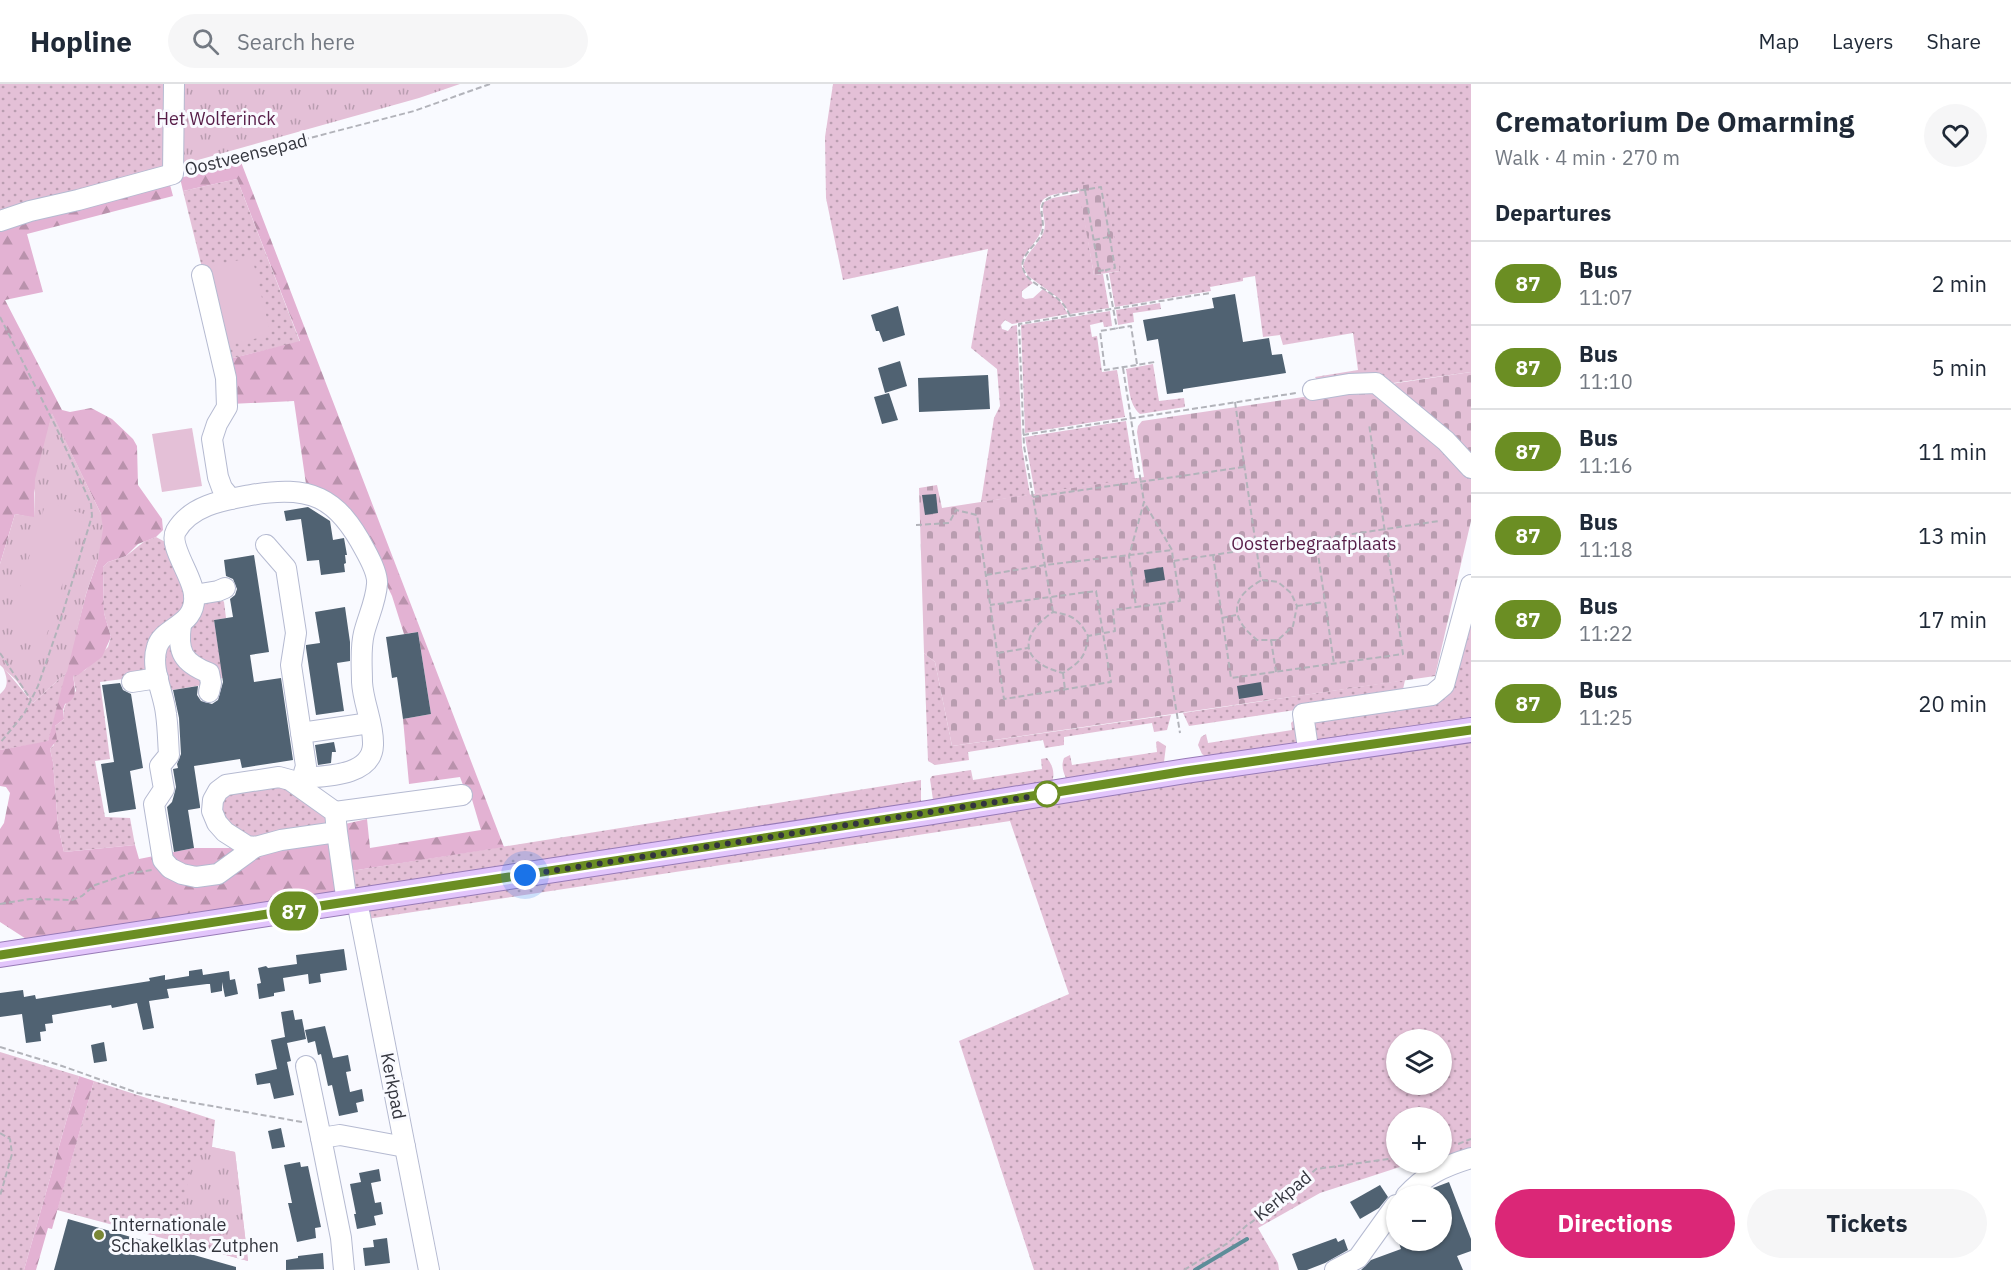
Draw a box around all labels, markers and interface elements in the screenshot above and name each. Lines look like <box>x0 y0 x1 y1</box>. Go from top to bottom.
search box <box>168 14 588 68</box>
text: Hopline <box>30 23 132 60</box>
icon: search <box>189 25 222 58</box>
text: Search here <box>237 27 355 56</box>
text: Map <box>1759 27 1799 55</box>
text: Layers <box>1832 27 1894 55</box>
text: Share <box>1927 27 1981 55</box>
text: Crematorium De Omarming <box>1495 103 1854 140</box>
button: heart <box>1924 104 1987 167</box>
park label: Het Wolferinck <box>156 107 276 130</box>
street label: Oostveensepad <box>182 128 310 181</box>
text: Walk · 4 min · 270 m <box>1495 144 1680 171</box>
text: Departures <box>1495 198 1611 227</box>
text: Bus <box>1579 255 1618 284</box>
text: 87 <box>1515 269 1541 297</box>
text: 2 min <box>1931 269 1987 298</box>
text: 11:07 <box>1579 284 1633 311</box>
text: Bus <box>1579 339 1618 368</box>
text: 87 <box>1515 353 1541 381</box>
text: 5 min <box>1931 353 1987 382</box>
text: 11:10 <box>1579 368 1633 395</box>
text: Bus <box>1579 423 1618 452</box>
text: 87 <box>1515 437 1541 465</box>
text: 11 min <box>1918 437 1987 466</box>
text: 11:16 <box>1579 452 1633 479</box>
text: Bus <box>1579 507 1618 536</box>
text: 87 <box>1515 521 1541 549</box>
text: 13 min <box>1918 521 1987 550</box>
park label: Oosterbegraafplaats <box>1231 532 1397 555</box>
text: 11:18 <box>1579 536 1633 563</box>
text: Bus <box>1579 591 1618 620</box>
text: 87 <box>1515 605 1541 633</box>
text: 17 min <box>1918 605 1987 634</box>
text: 11:22 <box>1579 620 1633 647</box>
text: Bus <box>1579 675 1618 704</box>
text: 87 <box>1515 689 1541 717</box>
text: 20 min <box>1918 689 1987 718</box>
text: 11:25 <box>1579 704 1633 731</box>
unlabelled marker <box>1034 781 1060 807</box>
your location <box>510 860 540 890</box>
line badge: 87 <box>267 892 321 930</box>
text: 87 <box>281 897 307 925</box>
map controls <box>1386 1029 1452 1251</box>
button: layers <box>1386 1029 1452 1095</box>
street label: Kerkpad <box>376 1051 411 1121</box>
button: + <box>1386 1107 1452 1173</box>
street label: Kerkpad <box>1249 1165 1316 1226</box>
button: − <box>1386 1185 1452 1251</box>
button: Directions <box>1495 1189 1735 1258</box>
button: Tickets <box>1747 1189 1987 1258</box>
place label: Internationale Schakelklas Zutphen <box>111 1213 279 1257</box>
marker: Internationale Schakelklas Zutphen <box>92 1228 106 1242</box>

